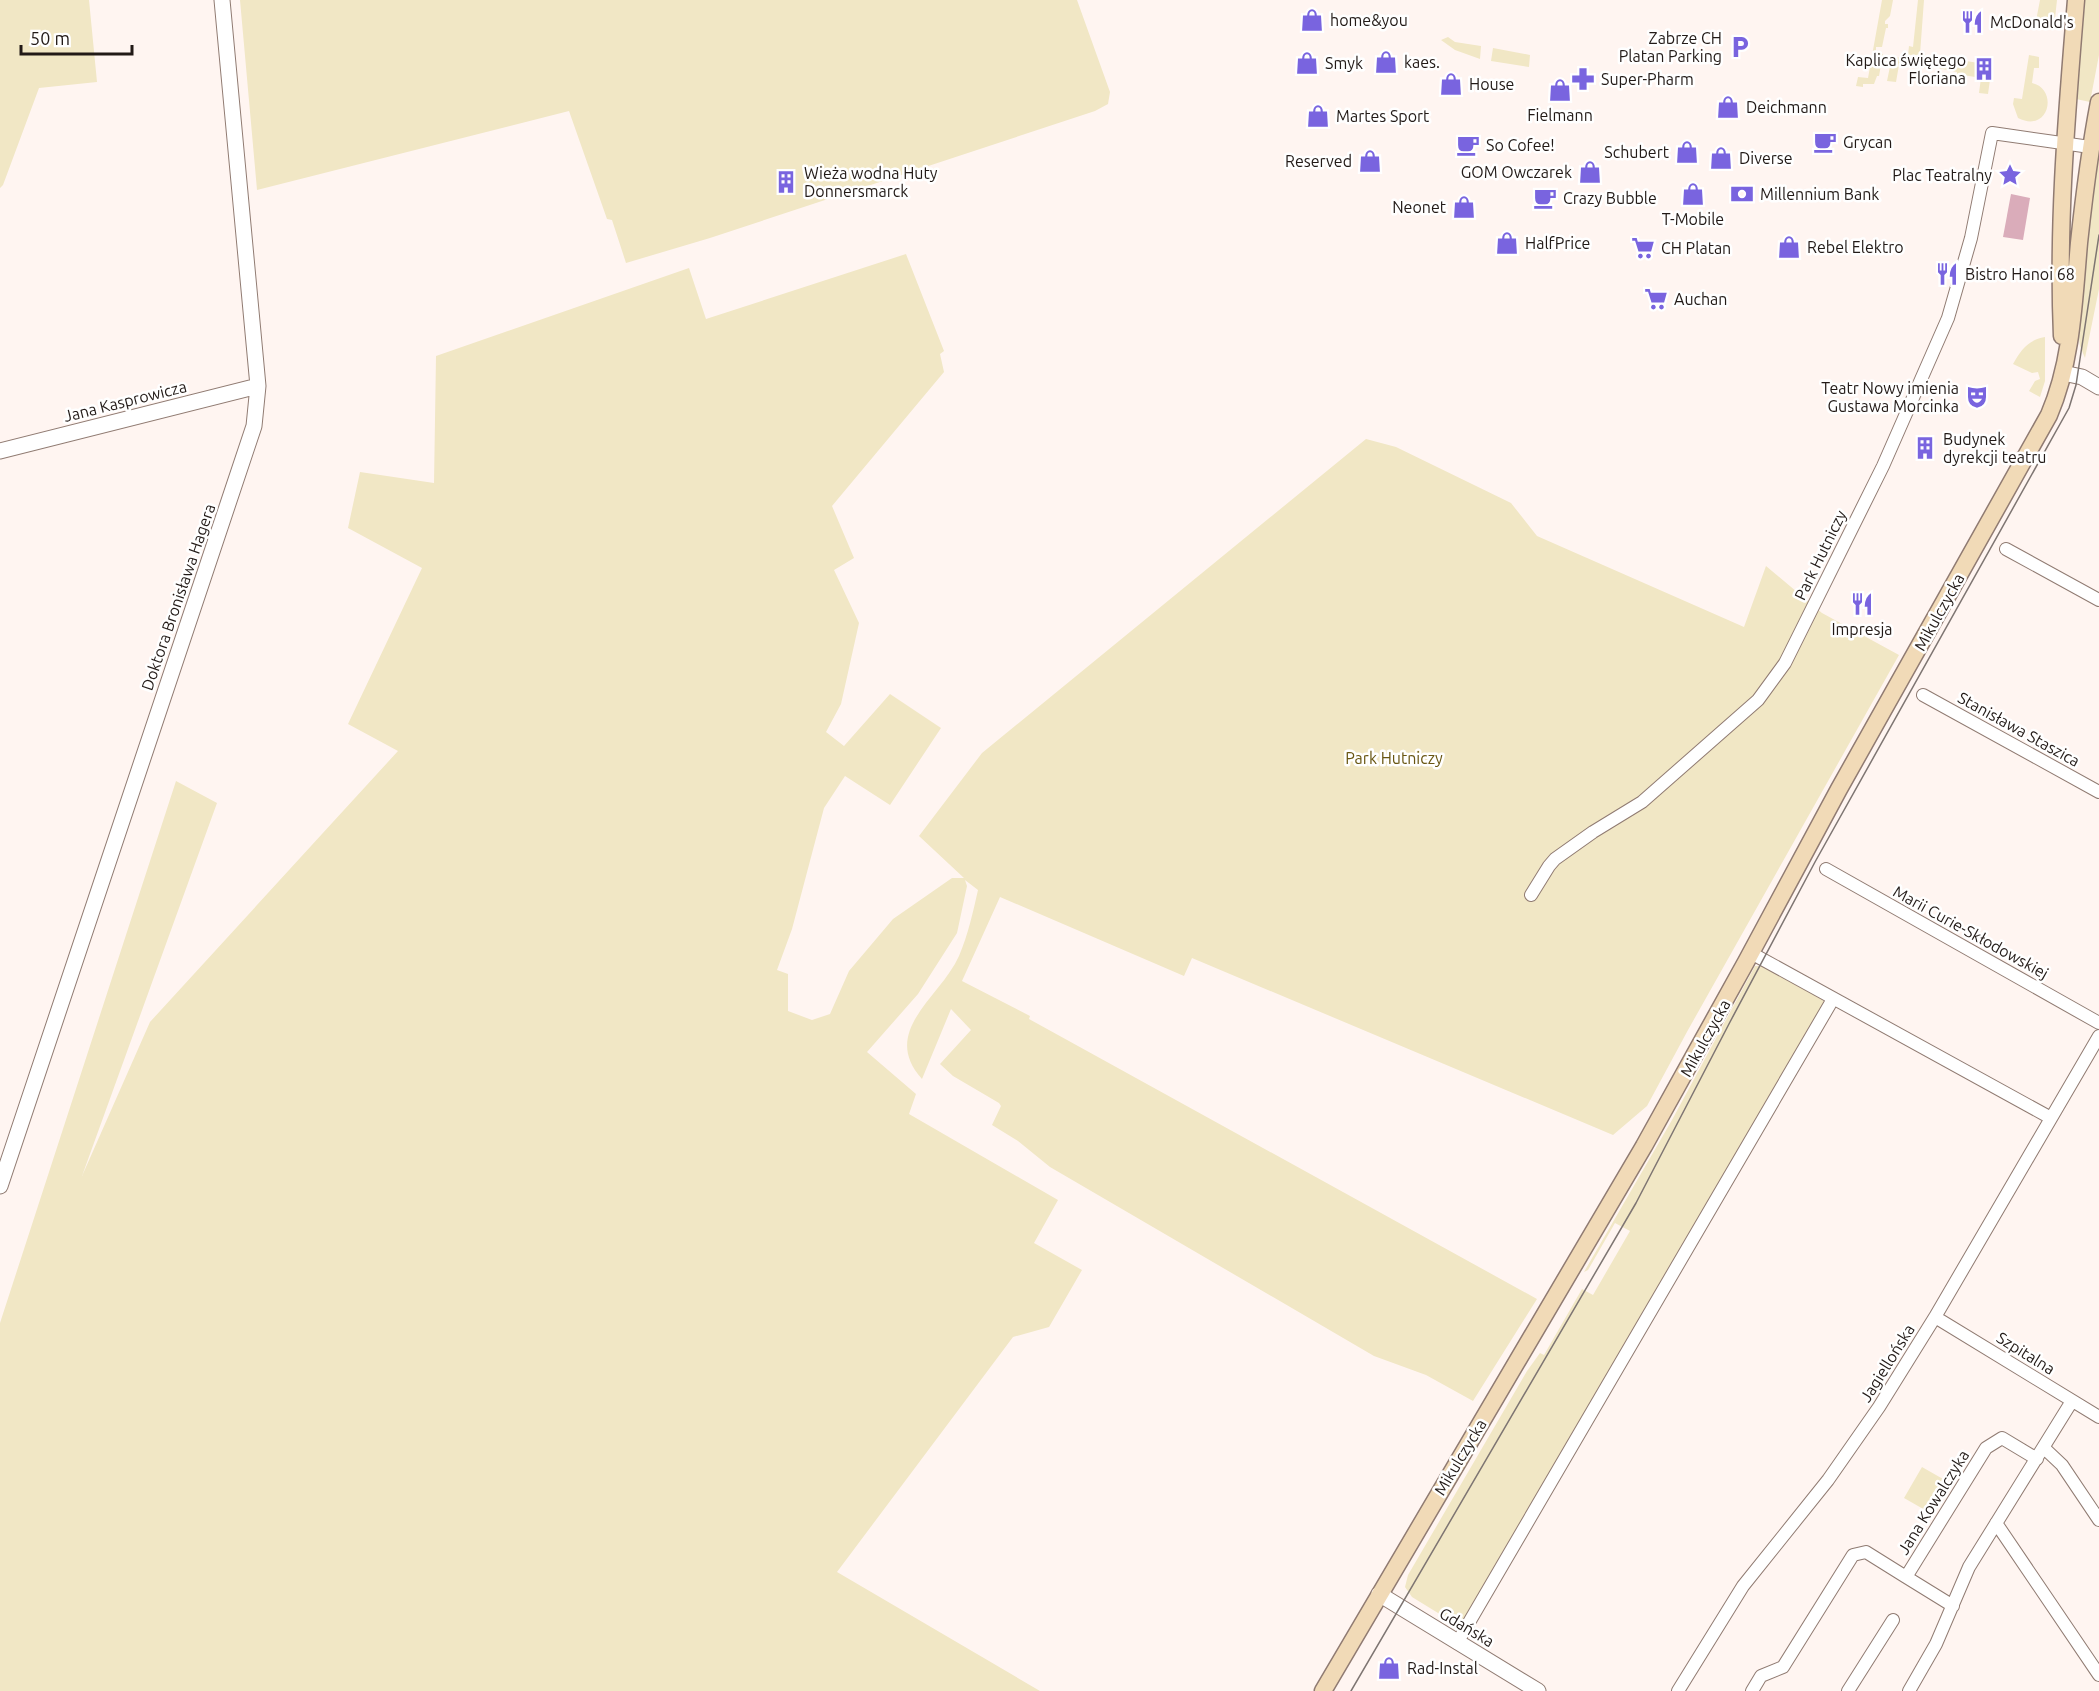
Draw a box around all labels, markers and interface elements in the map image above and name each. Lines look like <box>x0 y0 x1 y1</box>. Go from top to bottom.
shop icon: home&you <box>1299 7 1325 33</box>
restaurant icon: McDonald's <box>1959 9 1985 35</box>
place label: home&you <box>1330 11 1408 29</box>
place label: McDonald's <box>1990 13 2074 31</box>
scale bar <box>21 18 132 56</box>
text: 50 m <box>30 28 70 48</box>
place label: Zabrze CH Platan Parking <box>1619 29 1722 65</box>
parking icon: Zabrze CH Platan Parking <box>1727 34 1753 60</box>
shop icon: kaes. <box>1373 49 1399 75</box>
shop icon: Smyk <box>1294 50 1320 76</box>
place label: Kaplica świętego Floriana <box>1846 51 1966 87</box>
place label: kaes. <box>1404 53 1440 71</box>
place label: Smyk <box>1325 54 1363 72</box>
building icon: Kaplica świętego Floriana <box>1971 56 1997 82</box>
pharmacy icon: Super-Pharm <box>1570 66 1596 92</box>
place label: Super-Pharm <box>1601 70 1694 88</box>
shop icon: House <box>1438 71 1464 97</box>
place label: House <box>1469 75 1514 93</box>
shop icon: Fielmann <box>1547 77 1573 103</box>
shop icon: Deichmann <box>1715 94 1741 120</box>
place label: Deichmann <box>1746 98 1827 116</box>
shop icon: Martes Sport <box>1305 103 1331 129</box>
place label: Fielmann <box>1527 106 1593 124</box>
place label: Martes Sport <box>1336 107 1430 125</box>
cafe icon: Grycan <box>1812 129 1838 155</box>
cafe icon: So Cofee! <box>1455 132 1481 158</box>
place label: Grycan <box>1843 133 1892 151</box>
place label: So Cofee! <box>1486 136 1555 154</box>
shop icon: Schubert <box>1674 139 1700 165</box>
place label: Schubert <box>1604 143 1670 161</box>
shop icon: Diverse <box>1708 145 1734 171</box>
shop icon: Reserved <box>1357 148 1383 174</box>
place label: Diverse <box>1739 149 1793 167</box>
place label: Reserved <box>1285 152 1352 170</box>
shop icon: GOM Owczarek <box>1577 159 1603 185</box>
place icon: Plac Teatralny <box>1997 162 2023 188</box>
place label: GOM Owczarek <box>1461 163 1572 181</box>
place label: Wieża wodna Huty Donnersmarck <box>804 164 938 200</box>
place label: Plac Teatralny <box>1892 166 1992 184</box>
building icon: Wieża wodna Huty Donnersmarck <box>773 169 799 195</box>
shop icon: T-Mobile <box>1680 181 1706 207</box>
bank icon: Millennium Bank <box>1729 181 1755 207</box>
cafe icon: Crazy Bubble <box>1532 185 1558 211</box>
place label: Millennium Bank <box>1760 185 1879 203</box>
place label: Crazy Bubble <box>1563 189 1657 207</box>
shop icon: Neonet <box>1451 194 1477 220</box>
place label: Neonet <box>1392 198 1447 216</box>
place label: T-Mobile <box>1662 210 1724 228</box>
shop icon: HalfPrice <box>1494 230 1520 256</box>
place label: HalfPrice <box>1525 234 1590 252</box>
shop icon: Rebel Elektro <box>1776 234 1802 260</box>
supermarket icon: CH Platan <box>1630 235 1656 261</box>
place label: Rebel Elektro <box>1807 238 1904 256</box>
place label: CH Platan <box>1661 239 1731 257</box>
restaurant icon: Bistro Hanoi 68 <box>1934 261 1960 287</box>
place label: Bistro Hanoi 68 <box>1965 265 2075 283</box>
supermarket icon: Auchan <box>1643 286 1669 312</box>
place label: Auchan <box>1674 290 1727 308</box>
street label: Jana Kasprowicza <box>62 377 188 425</box>
place label: Teatr Nowy imienia Gustawa Morcinka <box>1821 379 1959 415</box>
theatre icon: Teatr Nowy imienia Gustawa Morcinka <box>1964 384 1990 410</box>
place label: Budynek dyrekcji teatru <box>1943 430 2046 466</box>
building icon: Budynek dyrekcji teatru <box>1912 435 1938 461</box>
street label: Doktora Bronisława Hagera <box>138 501 218 693</box>
street label: Park Hutniczy <box>1791 507 1850 603</box>
street label: Mikulczycka <box>1910 570 1968 654</box>
restaurant icon: Impresja <box>1849 591 1875 617</box>
place label: Impresja <box>1831 620 1893 638</box>
street label: Stanisława Staszica <box>1955 688 2083 770</box>
park label: Park Hutniczy <box>1345 749 1443 767</box>
street label: Marii Curie-Skłodowskiej <box>1890 882 2052 982</box>
street label: Mikulczycka <box>1676 996 1734 1080</box>
street label: Jagiellońska <box>1856 1321 1918 1405</box>
street label: Szpitalna <box>1994 1328 2058 1378</box>
street label: Mikulczycka <box>1430 1416 1490 1498</box>
street label: Jana Kowalczyka <box>1894 1446 1972 1558</box>
street label: Gdańska <box>1436 1604 1498 1650</box>
shop icon: Rad-Instal <box>1376 1655 1402 1681</box>
place label: Rad-Instal <box>1407 1659 1478 1677</box>

